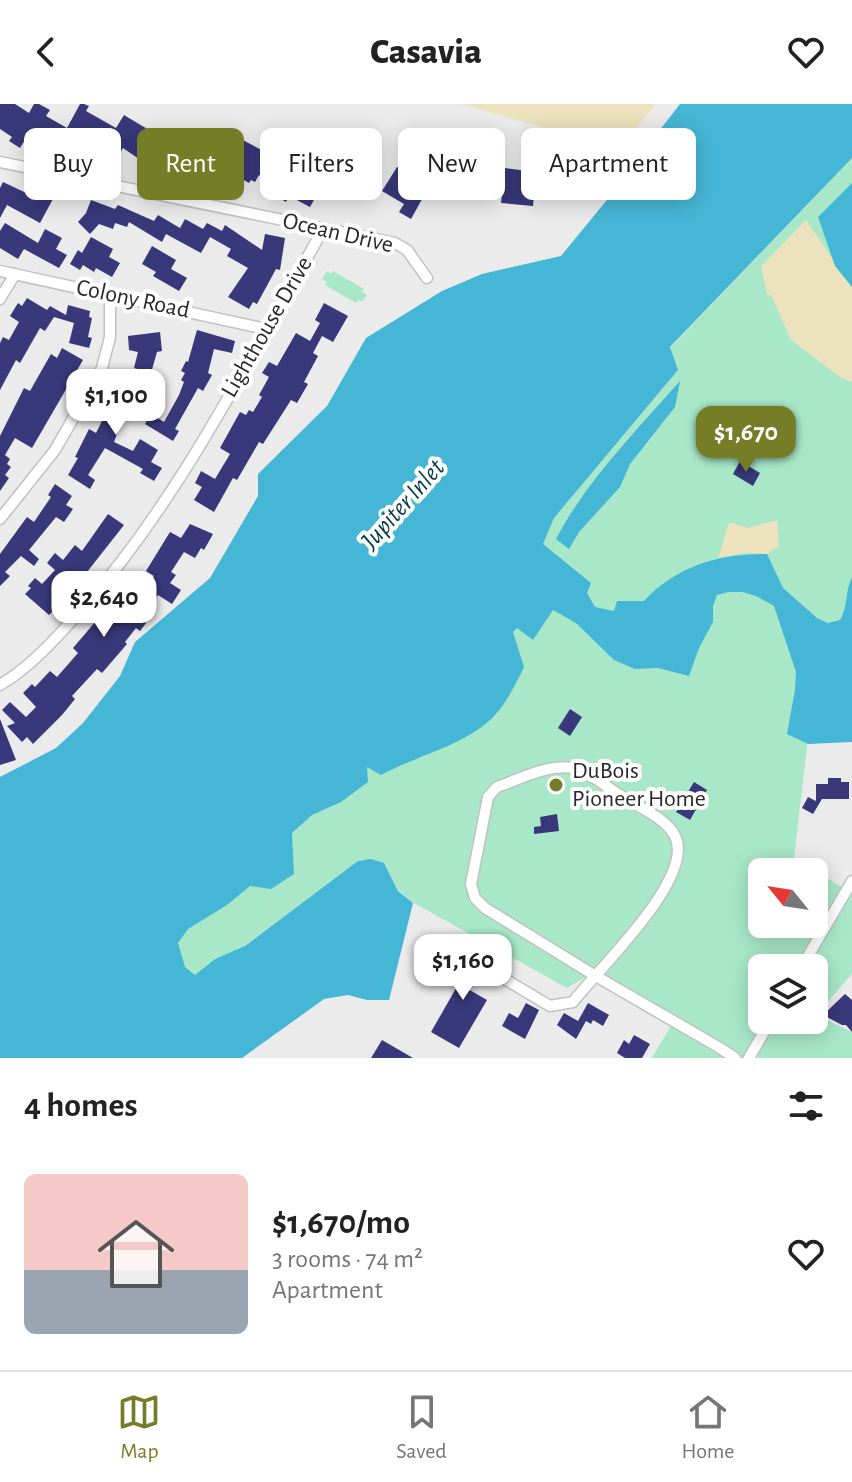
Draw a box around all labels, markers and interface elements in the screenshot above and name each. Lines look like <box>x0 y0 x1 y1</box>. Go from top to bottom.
icon: back <box>24 30 68 74</box>
icon: heart <box>784 30 828 74</box>
text: Casavia <box>370 34 482 70</box>
chip: Buy <box>24 128 121 200</box>
chip: Rent <box>137 128 244 200</box>
chip: Filters <box>260 128 382 200</box>
chip: New <box>398 128 505 200</box>
chip: Apartment <box>521 128 696 200</box>
street label: Ocean Drive <box>280 209 396 257</box>
street label: Lighthouse Drive <box>217 253 317 401</box>
street label: Colony Road <box>74 275 192 323</box>
pin: $1,100 <box>51 369 181 437</box>
text: $1,100 <box>84 382 148 408</box>
pin: $1,670 <box>681 406 811 474</box>
text: $1,670 <box>714 419 778 445</box>
water label: Jupiter Inlet <box>356 454 450 555</box>
pin: $2,640 <box>39 571 169 639</box>
text: $2,640 <box>69 584 139 610</box>
place label: DuBois Pioneer Home <box>572 759 706 811</box>
marker: DuBois Pioneer Home <box>547 776 565 794</box>
north arrow <box>748 858 828 938</box>
map controls <box>748 858 828 1034</box>
pin: $1,160 <box>398 934 528 1002</box>
text: $1,160 <box>432 947 494 973</box>
button: layers <box>748 954 828 1034</box>
icon: filters <box>784 1084 828 1128</box>
text: 4 homes <box>24 1089 138 1123</box>
icon: home <box>88 1206 184 1302</box>
text: $1,670/mo <box>272 1206 410 1240</box>
icon: heart <box>784 1232 828 1276</box>
text: 3 rooms · 74 m² <box>272 1246 423 1272</box>
text: Apartment <box>272 1277 383 1303</box>
tab: Map <box>117 1390 161 1464</box>
tab: Saved <box>396 1390 447 1464</box>
tab: Home <box>682 1390 735 1464</box>

